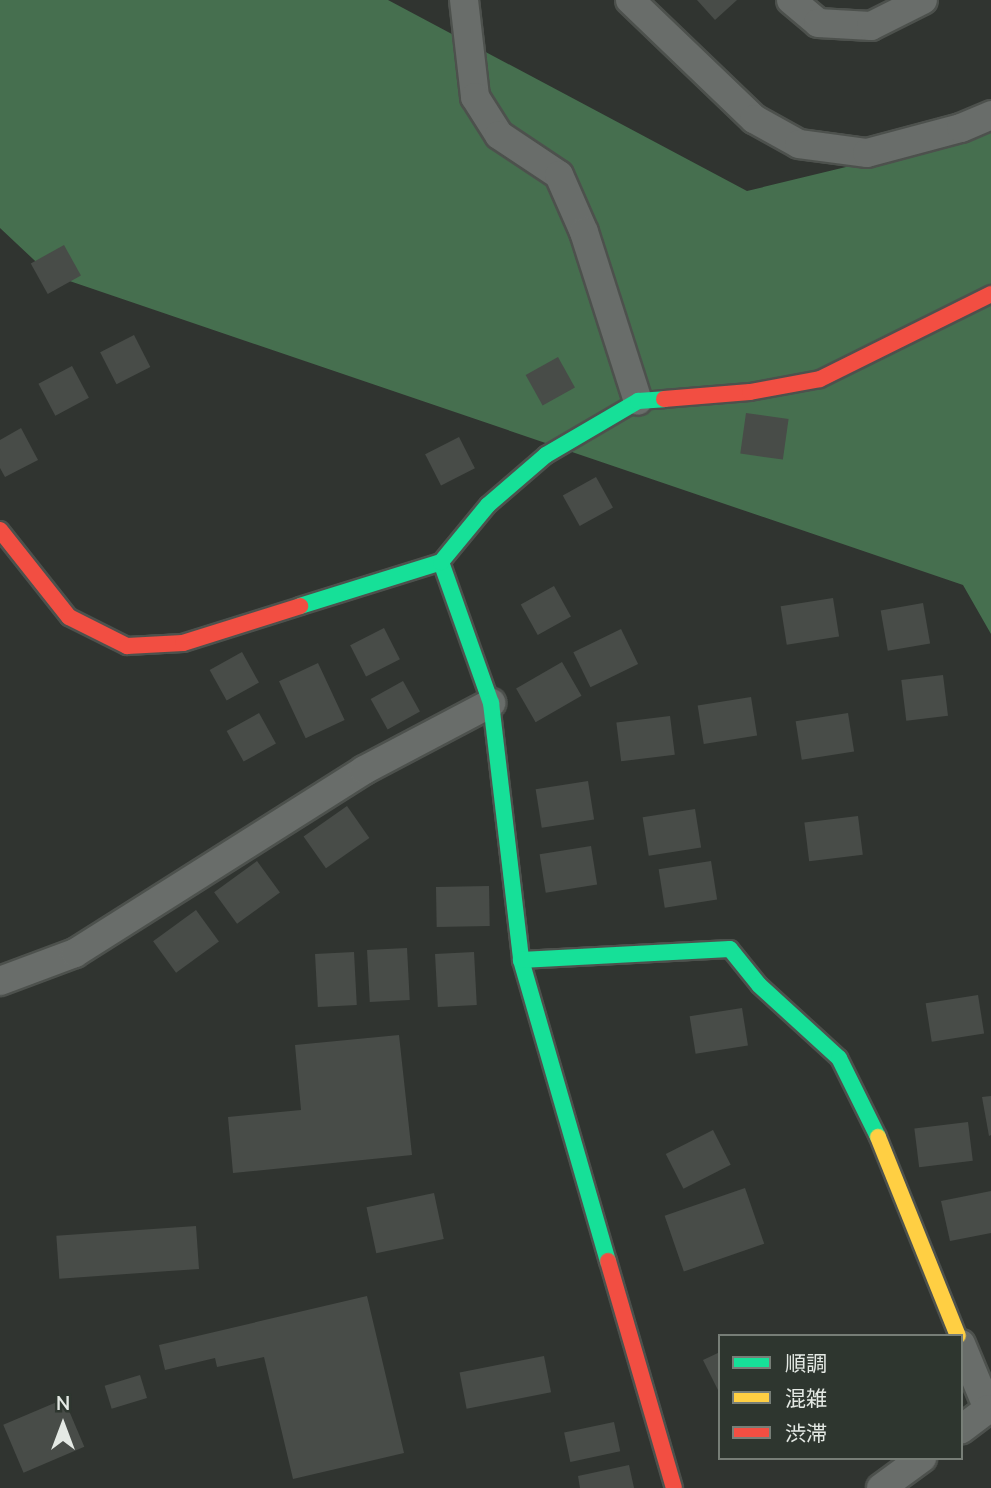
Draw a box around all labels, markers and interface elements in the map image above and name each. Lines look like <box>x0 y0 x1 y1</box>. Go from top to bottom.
legend <box>718 1334 963 1460</box>
text: 順調 <box>785 1350 827 1378</box>
text: 混雑 <box>785 1385 827 1413</box>
north arrow <box>28 1390 98 1460</box>
text: N <box>56 1391 70 1417</box>
text: 渋滞 <box>785 1420 827 1448</box>

